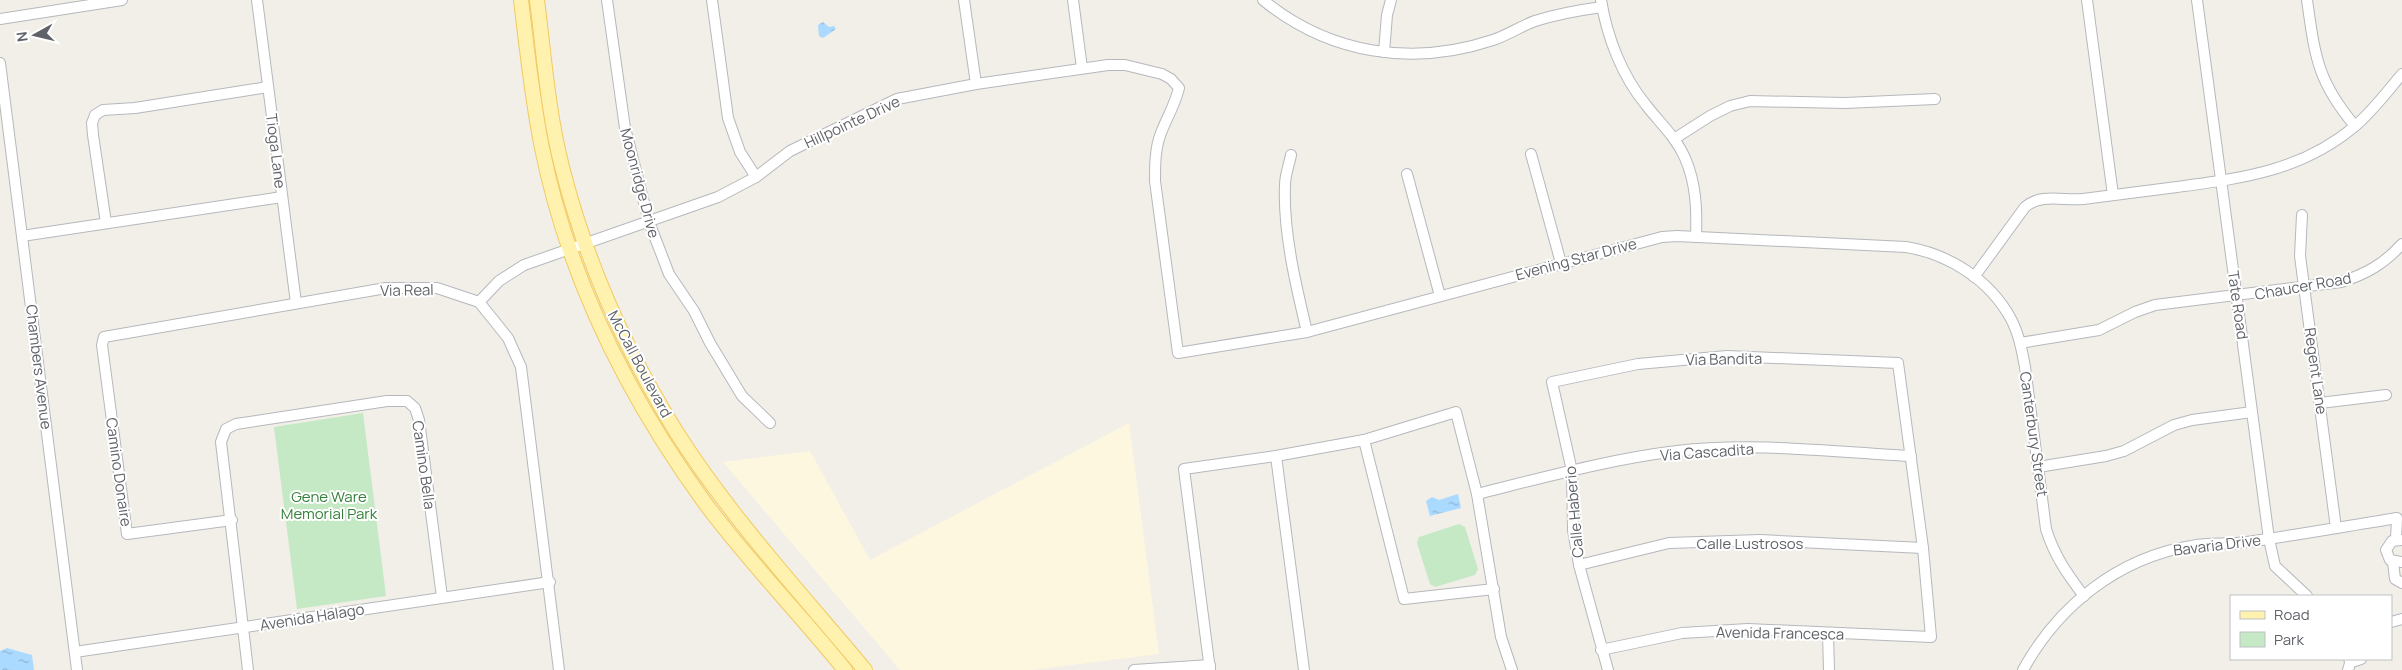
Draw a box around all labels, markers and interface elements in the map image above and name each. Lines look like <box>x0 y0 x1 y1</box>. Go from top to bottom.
north arrow <box>10 10 60 60</box>
text: N <box>12 31 32 43</box>
street label: Hillpointe Drive <box>801 91 904 153</box>
street label: Tioga Lane <box>261 112 291 190</box>
street label: Moonridge Drive <box>615 126 665 240</box>
street label: Evening Star Drive <box>1513 233 1639 285</box>
street label: Chaucer Road <box>2253 267 2353 305</box>
street label: Tate Road <box>2223 269 2253 341</box>
street label: Via Real <box>380 279 434 301</box>
street label: Chambers Avenue <box>21 303 57 431</box>
street label: McCall Boulevard <box>603 307 677 421</box>
street label: Regent Lane <box>2300 326 2332 416</box>
street label: Via Bandita <box>1685 348 1763 370</box>
street label: Canterbury Street <box>2015 370 2053 498</box>
street label: Camino Donaire <box>101 416 137 528</box>
street label: Camino Bella <box>407 419 441 511</box>
street label: Via Cascadita <box>1659 438 1755 466</box>
street label: Calle Haberio <box>1560 465 1588 559</box>
park label: Gene Ware Memorial Park <box>281 486 378 524</box>
street label: Bavaria Drive <box>2172 529 2262 561</box>
street label: Calle Lustrosos <box>1697 533 1804 554</box>
legend <box>2230 595 2392 660</box>
street label: Avenida Halago <box>258 598 366 636</box>
text: Road <box>2274 604 2310 625</box>
street label: Avenida Francesca <box>1716 621 1844 645</box>
text: Park <box>2274 629 2304 650</box>

